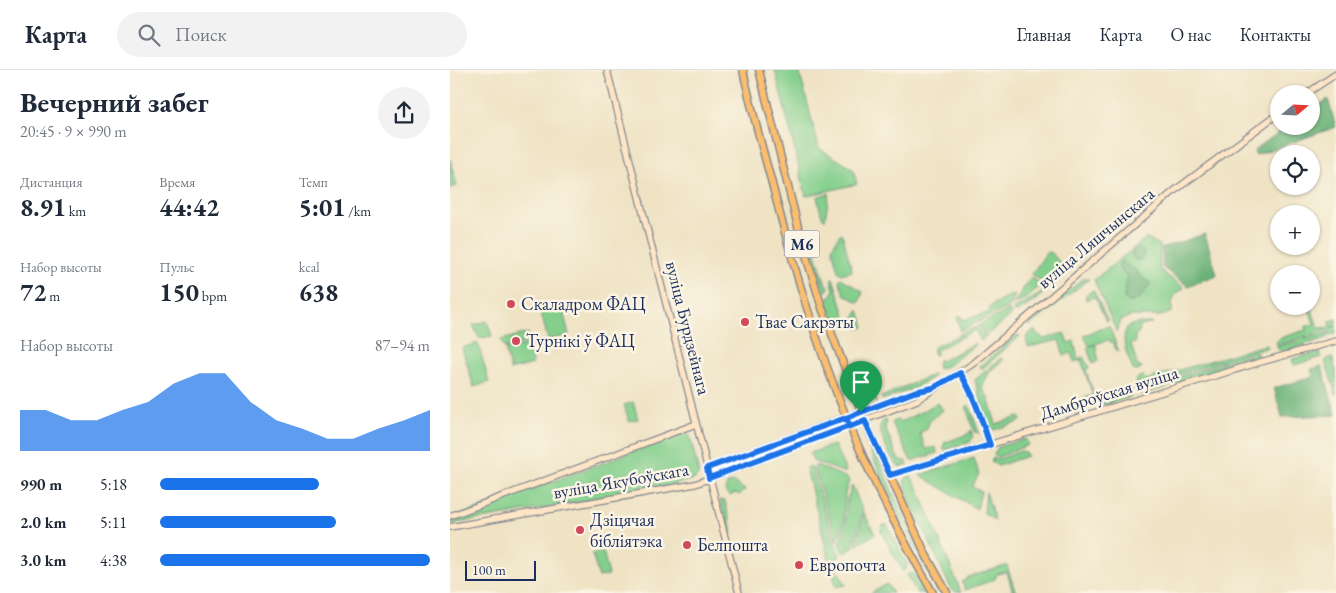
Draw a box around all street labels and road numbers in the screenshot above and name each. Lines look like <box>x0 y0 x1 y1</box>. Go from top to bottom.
street label: вуліца Ляшчынскага <box>1032 181 1160 293</box>
road number: М6 <box>784 230 820 258</box>
street label: вуліца Бурдзейнага <box>661 259 716 398</box>
street label: Дамброўская вуліца <box>1037 360 1182 424</box>
street label: вуліца Якубоўскага <box>551 457 691 504</box>

